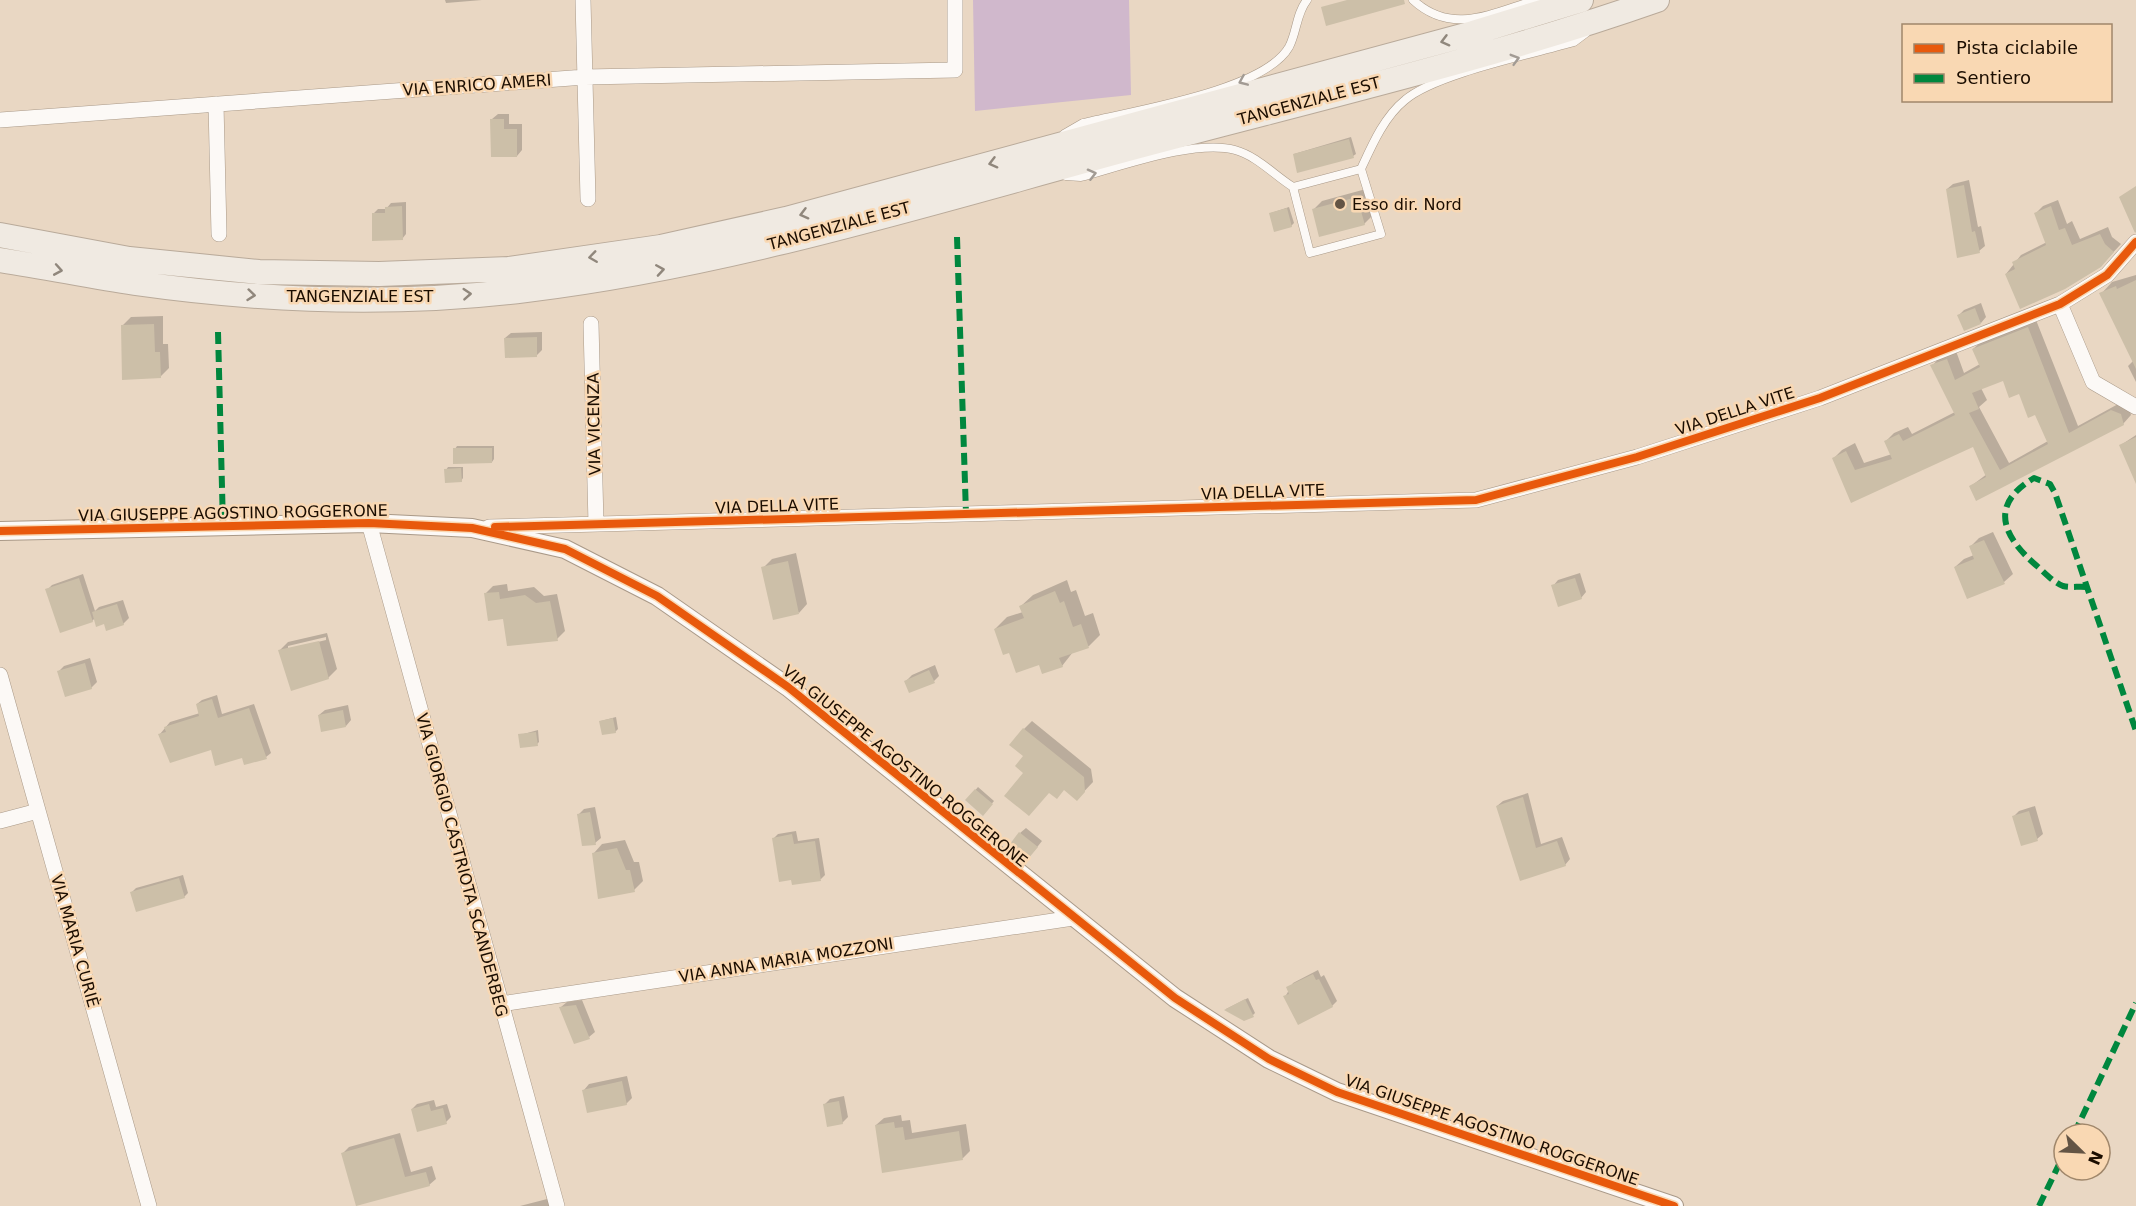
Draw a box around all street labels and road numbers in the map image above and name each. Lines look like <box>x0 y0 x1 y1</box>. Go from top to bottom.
street label: VIA ENRICO AMERI <box>402 70 552 100</box>
street label: TANGENZIALE EST <box>1235 73 1383 129</box>
street label: TANGENZIALE EST <box>765 198 913 254</box>
street label: TANGENZIALE EST <box>286 287 434 306</box>
street label: VIA VICENZA <box>584 373 604 475</box>
street label: VIA DELLA VITE <box>1673 383 1797 439</box>
street label: VIA DELLA VITE <box>1201 480 1325 504</box>
street label: VIA DELLA VITE <box>715 494 839 518</box>
street label: VIA GIUSEPPE AGOSTINO ROGGERONE <box>78 501 388 525</box>
street label: VIA GIUSEPPE AGOSTINO ROGGERONE <box>779 661 1031 871</box>
street label: VIA GIORGIO CASTRIOTA SCANDERBEG <box>412 711 512 1019</box>
street label: VIA MARIA CURIÈ <box>47 872 103 1010</box>
street label: VIA ANNA MARIA MOZZONI <box>677 934 895 986</box>
street label: VIA GIUSEPPE AGOSTINO ROGGERONE <box>1343 1071 1641 1189</box>

